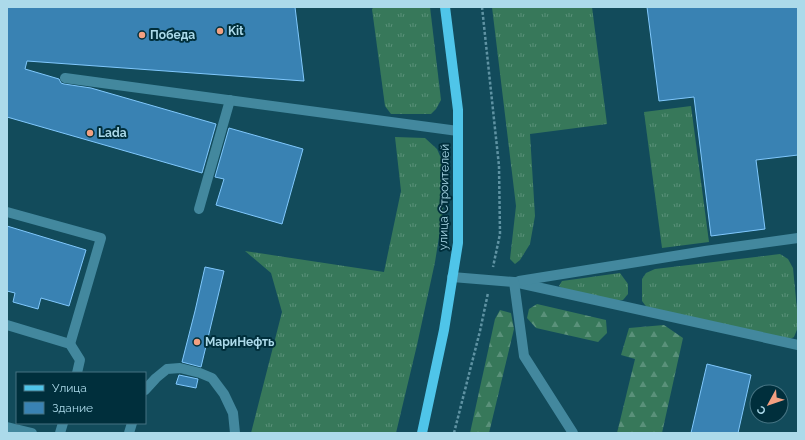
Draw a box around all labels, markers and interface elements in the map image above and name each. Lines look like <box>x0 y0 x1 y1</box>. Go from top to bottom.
place label: Kit <box>228 24 244 38</box>
marker: Kit <box>215 26 225 36</box>
place label: Победа <box>150 28 195 42</box>
marker: Победа <box>137 30 147 40</box>
place label: Lada <box>98 126 127 140</box>
marker: Lada <box>85 128 95 138</box>
street label: улица Строителей <box>436 144 452 250</box>
place label: МариНефть <box>205 335 275 349</box>
marker: МариНефть <box>192 337 202 347</box>
legend <box>16 372 146 424</box>
text: Улица <box>52 381 87 395</box>
north arrow <box>749 384 789 424</box>
text: Здание <box>52 401 93 415</box>
text: С <box>754 403 769 417</box>

